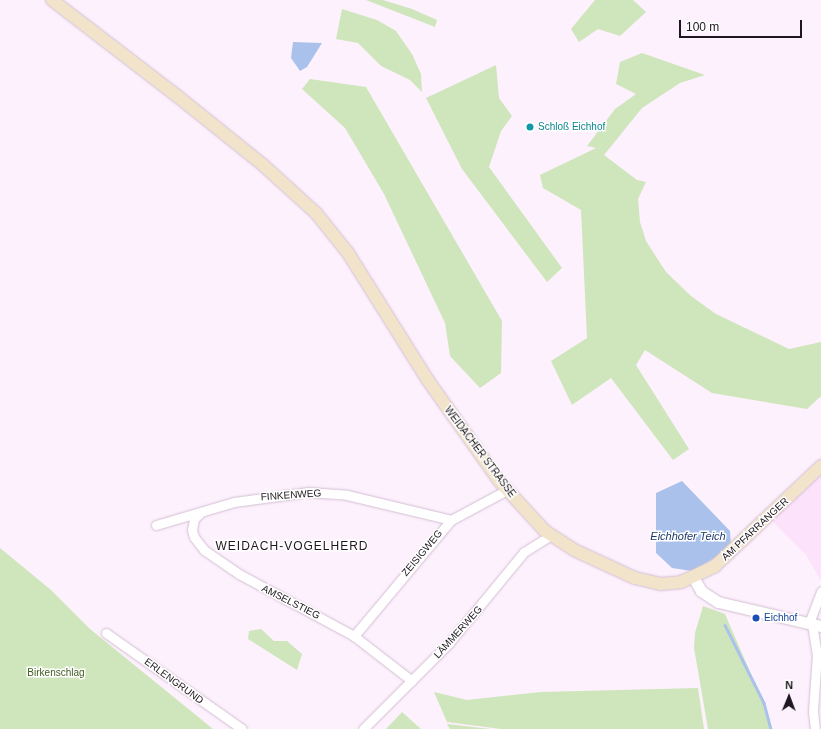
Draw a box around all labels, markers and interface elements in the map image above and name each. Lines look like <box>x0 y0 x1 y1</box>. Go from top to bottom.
scale bar <box>681 12 804 38</box>
text: 100 m <box>686 20 719 34</box>
place label: Schloß Eichhof <box>538 121 605 133</box>
marker: Schloß Eichhof <box>525 122 535 132</box>
street label: WEIDACHER STRASSE <box>442 404 518 500</box>
street label: FINKENWEG <box>260 487 322 503</box>
street label: AM PFARRANGER <box>719 495 791 563</box>
street label: ZEISIGWEG <box>399 527 445 579</box>
water label: Eichhofer Teich <box>650 529 726 543</box>
district label: WEIDACH-VOGELHERD <box>215 540 369 554</box>
street label: AMSELSTIEG <box>260 582 322 622</box>
street label: LÄMMERWEG <box>431 603 485 661</box>
place label: Eichhof <box>764 612 797 624</box>
marker: Eichhof <box>751 613 761 623</box>
street label: ERLENGRUND <box>142 656 206 706</box>
park label: Birkenschlag <box>27 667 85 679</box>
north arrow <box>769 677 809 717</box>
text: N <box>785 679 793 691</box>

